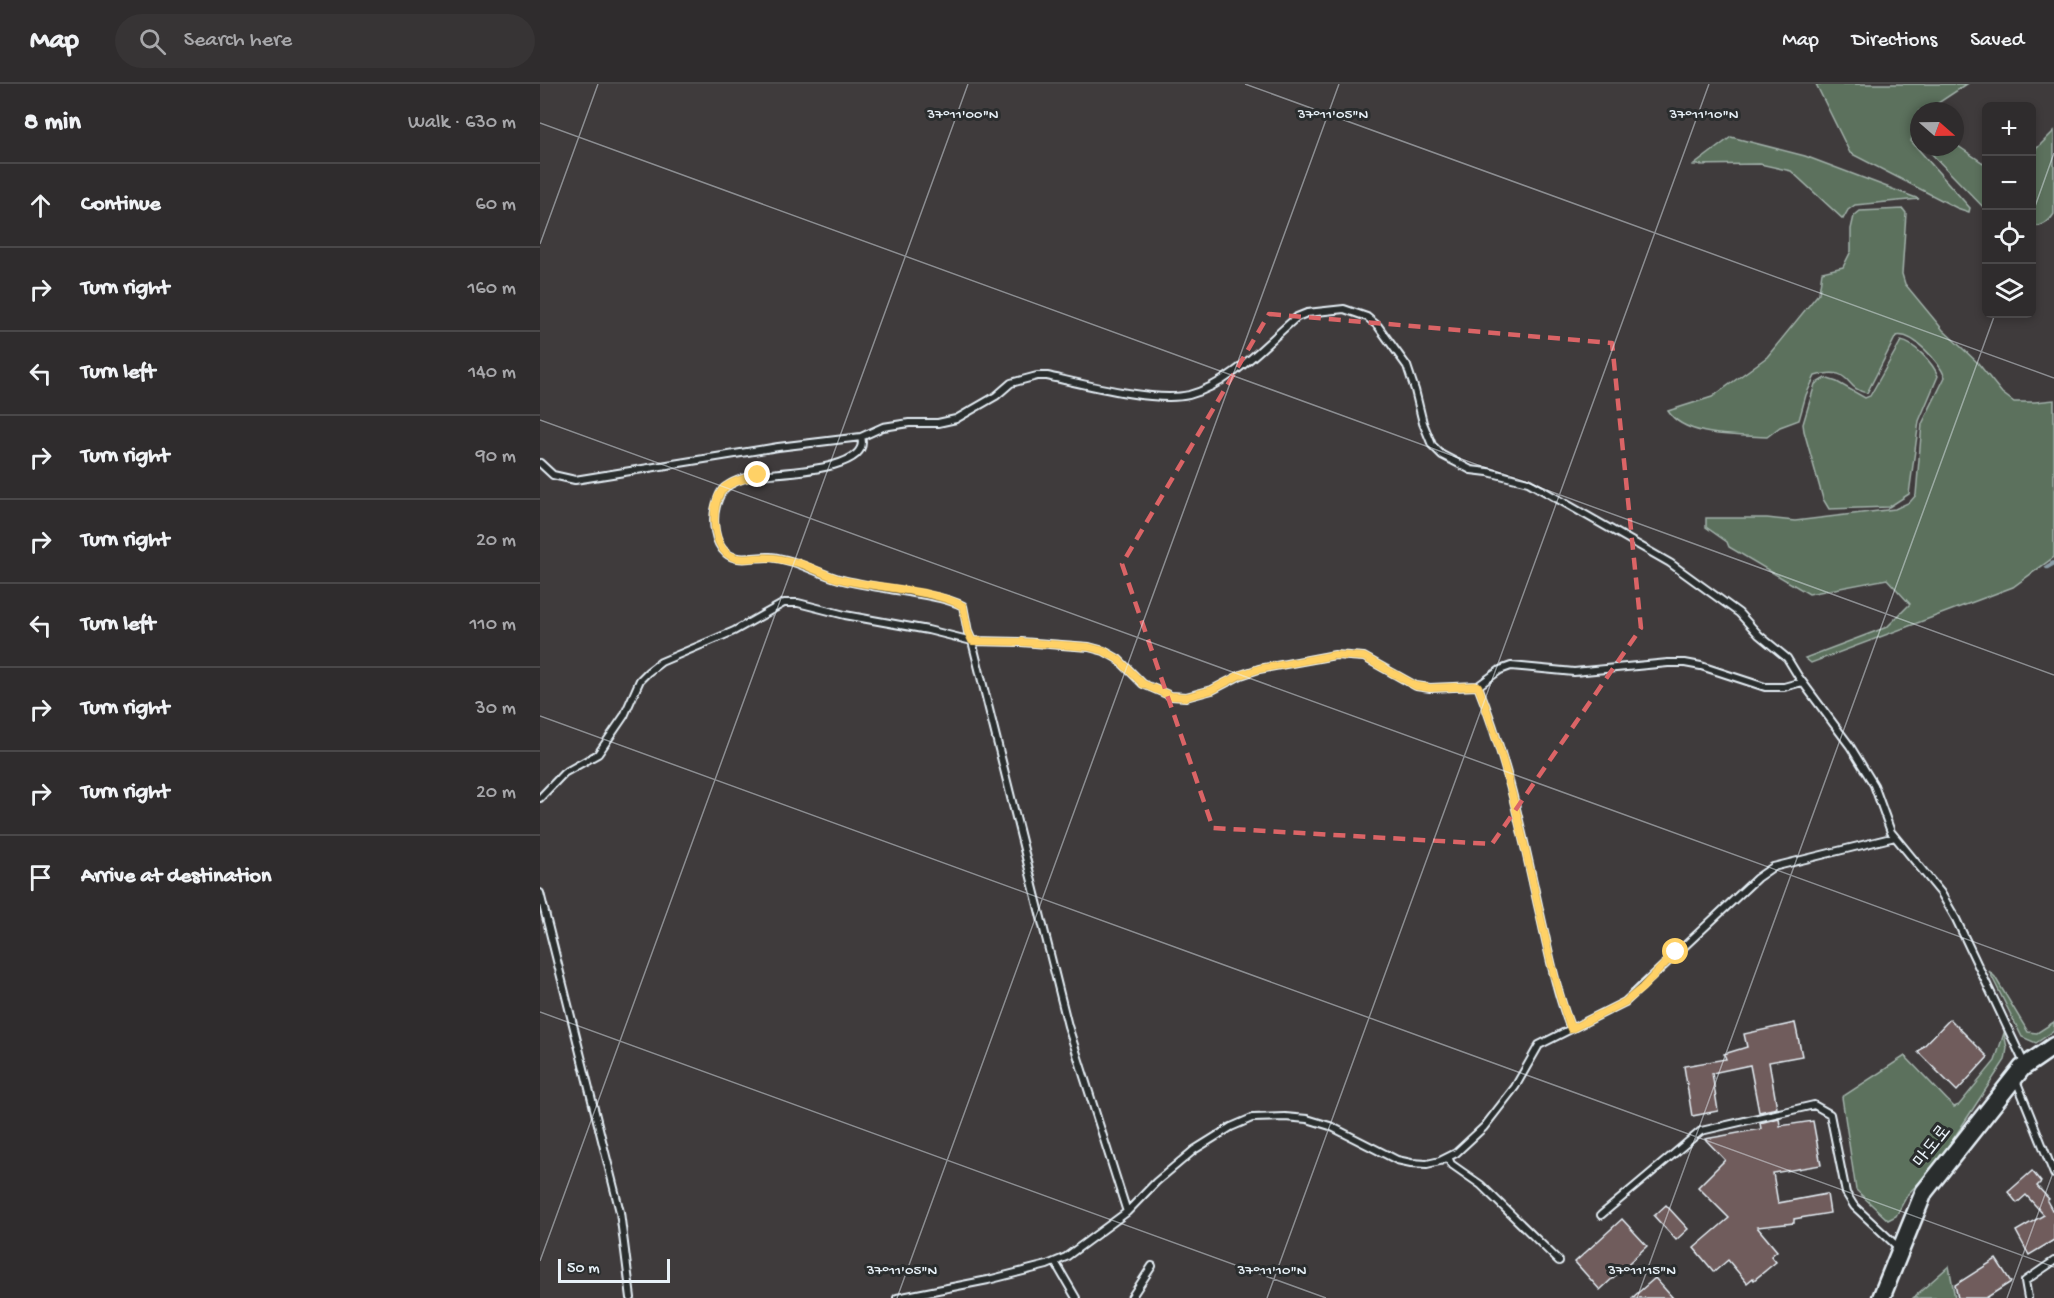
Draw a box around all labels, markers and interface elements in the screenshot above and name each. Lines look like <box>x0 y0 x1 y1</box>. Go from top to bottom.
search box <box>115 14 535 68</box>
text: Map <box>30 25 79 58</box>
icon: search <box>136 25 169 58</box>
text: Search here <box>184 28 292 54</box>
text: Map <box>1782 29 1819 54</box>
text: Directions <box>1852 29 1937 54</box>
text: Saved <box>1970 29 2024 54</box>
north arrow <box>1910 102 1964 156</box>
map controls <box>1982 102 2036 318</box>
button: + <box>1982 102 2036 156</box>
text: 37°11'00"N <box>926 106 999 124</box>
text: 37°11'05"N <box>1297 106 1369 124</box>
text: 37°11'10"N <box>1669 106 1739 124</box>
text: 8 min <box>24 108 81 139</box>
text: Walk · 630 m <box>408 112 516 135</box>
button: − <box>1982 156 2036 210</box>
icon: ahead <box>24 189 57 222</box>
text: Continue <box>81 192 161 218</box>
text: 60 m <box>476 194 516 217</box>
button: locate <box>1982 210 2036 264</box>
button: layers <box>1982 264 2036 318</box>
icon: right <box>24 273 57 306</box>
text: Turn right <box>81 276 169 302</box>
text: 160 m <box>467 278 516 301</box>
icon: left <box>24 357 57 390</box>
text: Turn left <box>81 360 155 386</box>
text: 140 m <box>468 362 516 385</box>
icon: right <box>24 441 57 474</box>
text: Turn right <box>81 444 169 470</box>
text: 90 m <box>476 446 516 469</box>
route end <box>744 461 770 487</box>
icon: right <box>24 525 57 558</box>
text: Turn right <box>81 528 169 554</box>
text: 20 m <box>476 530 516 553</box>
icon: left <box>24 609 57 642</box>
text: Turn left <box>81 612 155 638</box>
text: 110 m <box>470 614 516 637</box>
icon: right <box>24 693 57 726</box>
text: Turn right <box>81 696 169 722</box>
text: 30 m <box>475 698 516 721</box>
icon: right <box>24 777 57 810</box>
text: Turn right <box>81 780 169 806</box>
text: 20 m <box>476 782 516 805</box>
icon: arrive <box>24 861 57 894</box>
text: Arrive at destination <box>81 864 271 890</box>
route start <box>1662 938 1688 964</box>
street label: 마도로 <box>1909 1121 1957 1173</box>
scale bar <box>558 1256 670 1284</box>
text: 50 m <box>567 1260 600 1279</box>
text: 37°11'05"N <box>866 1262 938 1280</box>
text: 37°11'10"N <box>1237 1262 1307 1280</box>
text: 37°11'15"N <box>1607 1262 1676 1280</box>

